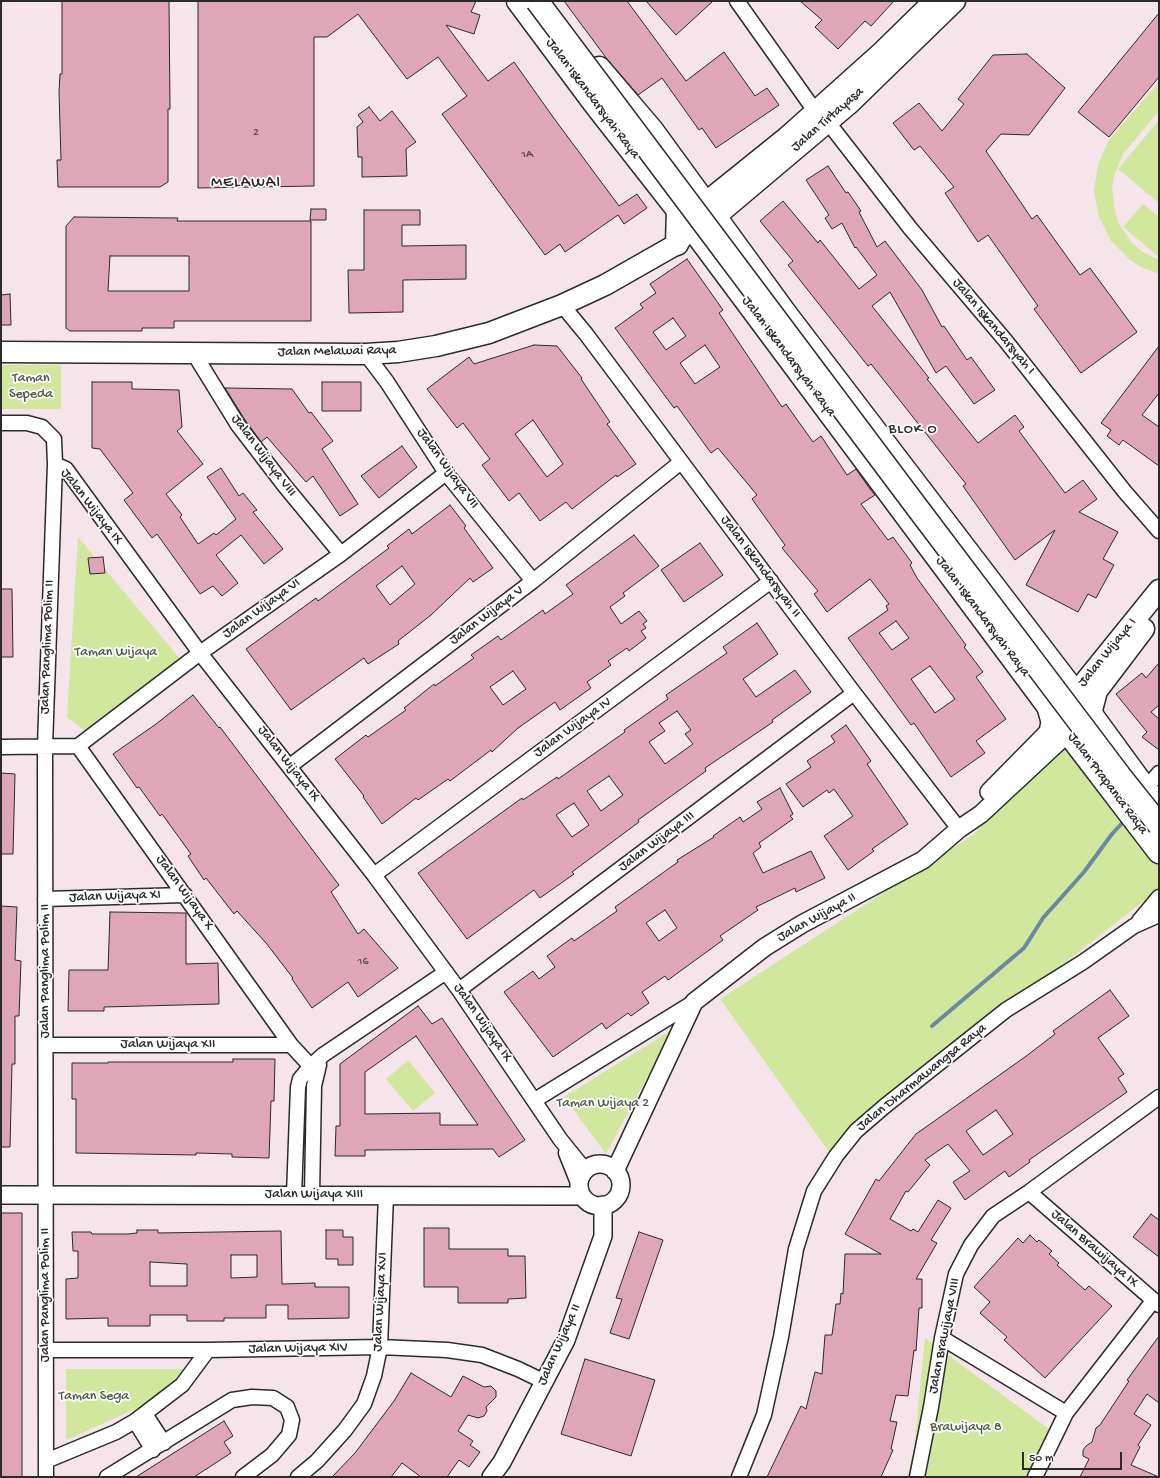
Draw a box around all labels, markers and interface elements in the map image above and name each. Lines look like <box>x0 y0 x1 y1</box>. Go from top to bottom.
street label: Jalan Iskandarsyah Raya <box>541 35 643 163</box>
street label: Jalan Tirtayasa <box>788 84 868 156</box>
house number: 2 <box>253 126 259 140</box>
house number: 1A <box>521 148 533 162</box>
district label: MELAWAI <box>211 174 281 194</box>
street label: Jalan Iskandarsyah I <box>948 276 1038 378</box>
street label: Jalan Iskandarsyah Raya <box>737 293 839 421</box>
street label: Jalan Melawai Raya <box>278 343 396 361</box>
park label: Taman Sepeda <box>9 371 53 404</box>
street label: Jalan Wijaya VIII <box>227 412 299 500</box>
district label: BLOK O <box>888 421 938 439</box>
street label: Jalan Wijaya VII <box>412 426 482 512</box>
street label: Jalan Wijaya IX <box>56 466 126 548</box>
street label: Jalan Iskandarsyah II <box>716 513 804 621</box>
street label: Jalan Iskandarsyah Raya <box>931 553 1033 681</box>
street label: Jalan Wijaya VI <box>220 575 304 643</box>
street label: Jalan Panglima Polim II <box>37 580 59 714</box>
street label: Jalan Wijaya V <box>447 583 527 649</box>
street label: Jalan Wijaya I <box>1075 615 1141 691</box>
park label: Taman Wijaya <box>75 645 157 661</box>
street label: Jalan Wijaya IV <box>531 694 615 762</box>
street label: Jalan Wijaya IX <box>253 723 323 805</box>
street label: Jalan Prapanca Raya <box>1063 730 1151 838</box>
street label: Jalan Wijaya III <box>616 808 698 876</box>
street label: Jalan Wijaya X <box>151 852 217 934</box>
street label: Jalan Wijaya XI <box>69 887 161 907</box>
street label: Jalan Wijaya II <box>775 889 859 947</box>
street label: Jalan Panglima Polim II <box>38 904 54 1038</box>
house number: 16 <box>358 955 368 969</box>
street label: Jalan Wijaya IX <box>449 981 515 1065</box>
street label: Jalan Dharmawangsa Raya <box>854 1020 990 1136</box>
street label: Jalan Wijaya XII <box>121 1037 215 1053</box>
park label: Taman Wijaya 2 <box>557 1096 649 1112</box>
street label: Jalan Wijaya XIII <box>265 1187 363 1203</box>
street label: Jalan Brawijaya IX <box>1047 1206 1141 1292</box>
street label: Jalan Panglima Polim II <box>38 1228 54 1362</box>
street label: Jalan Wijaya XVI <box>370 1252 392 1352</box>
street label: Jalan Brawijaya VIII <box>926 1277 964 1395</box>
street label: Jalan Wijaya II <box>535 1302 585 1388</box>
street label: Jalan Wijaya XIV <box>248 1340 348 1358</box>
park label: Taman Sega <box>59 1389 129 1405</box>
park label: Brawijaya 8 <box>930 1420 1002 1436</box>
scale bar <box>1024 1444 1124 1470</box>
text: 50 m <box>1029 1452 1054 1466</box>

